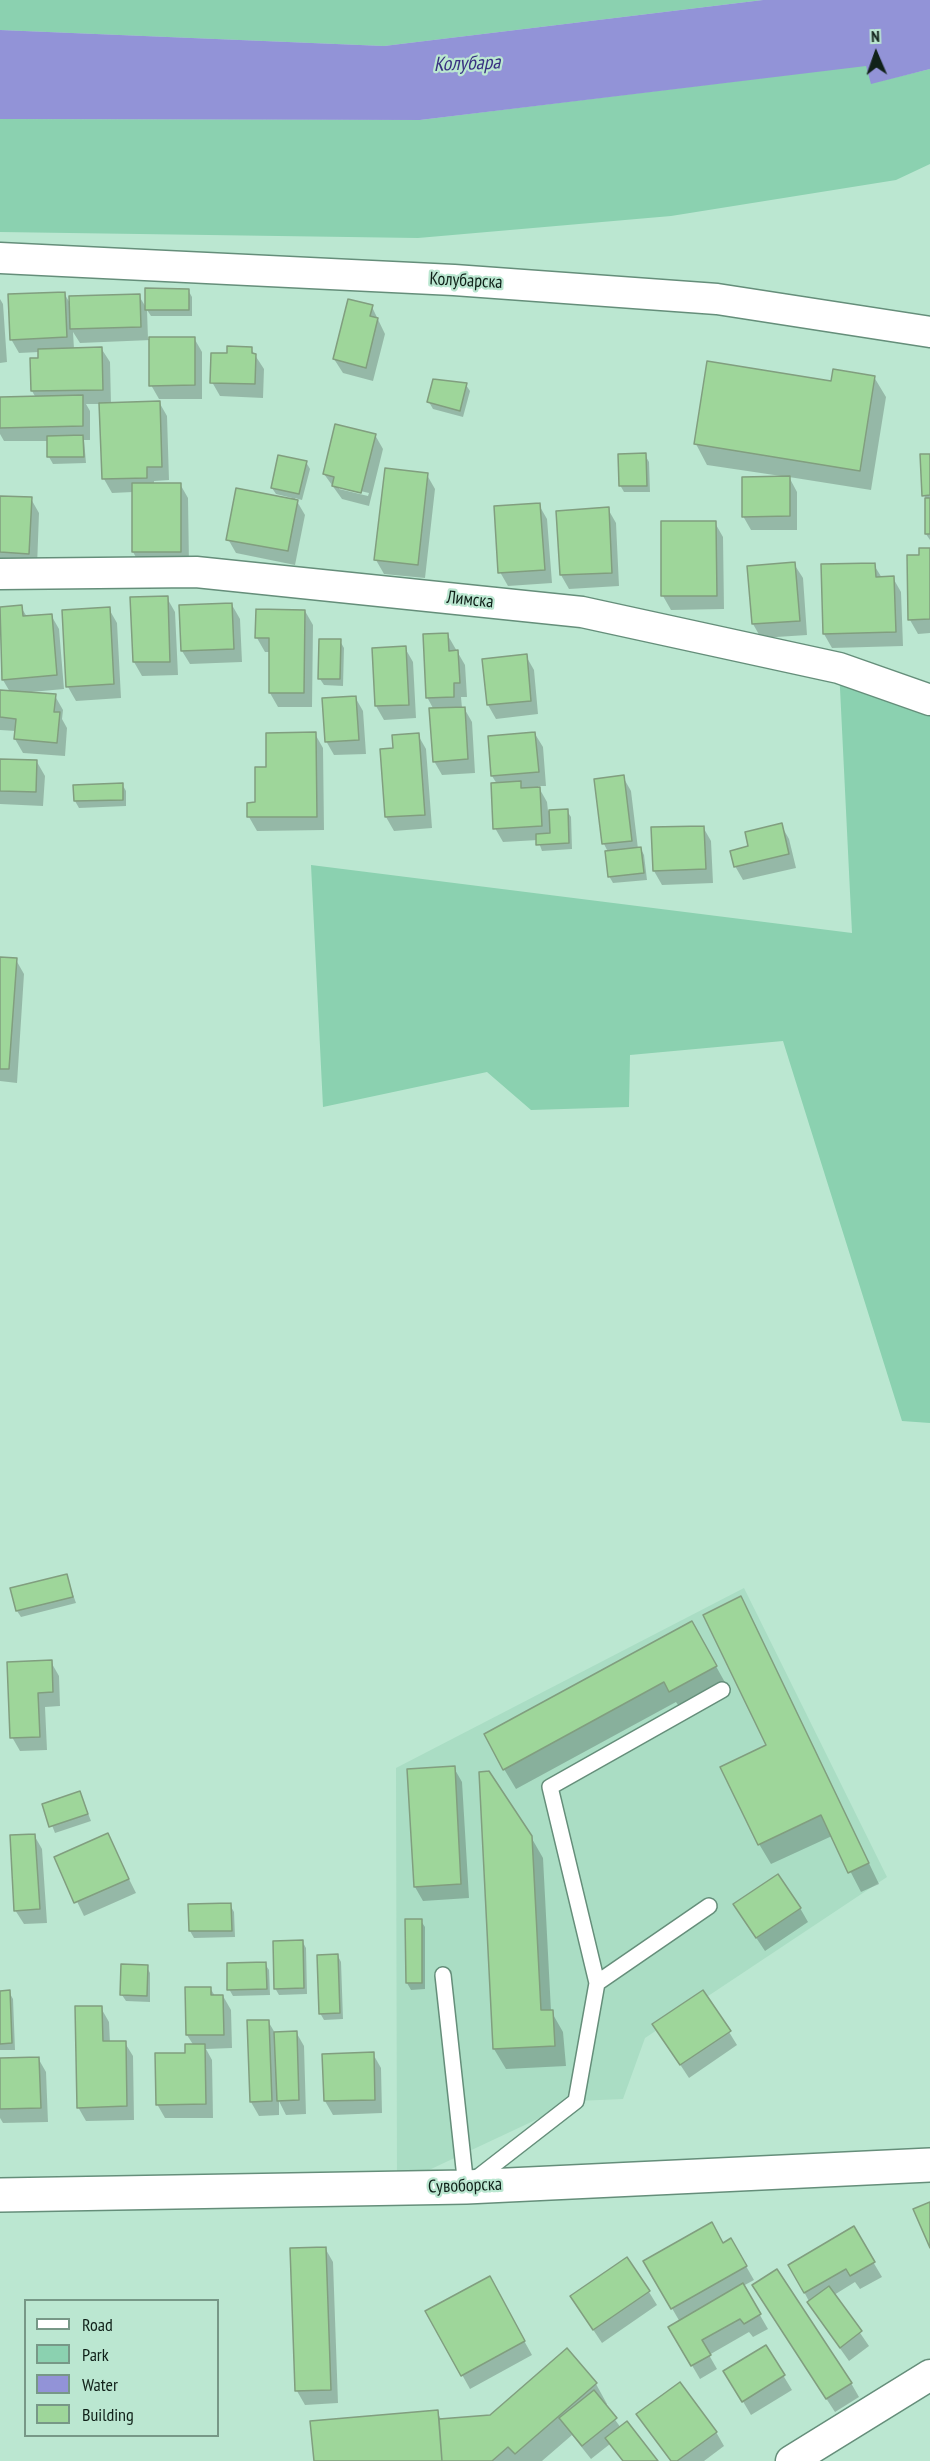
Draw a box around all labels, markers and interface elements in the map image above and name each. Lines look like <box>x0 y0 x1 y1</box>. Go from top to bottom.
north arrow <box>846 24 906 84</box>
text: N <box>871 26 880 46</box>
water label: Колубара <box>433 51 501 77</box>
street label: Колубарска <box>429 268 503 294</box>
street label: Лимска <box>446 587 494 613</box>
street label: Сувоборска <box>428 2174 502 2198</box>
legend <box>24 2299 219 2437</box>
text: Road <box>82 2313 113 2336</box>
text: Park <box>82 2343 109 2366</box>
text: Water <box>82 2373 118 2396</box>
text: Building <box>82 2403 134 2426</box>

